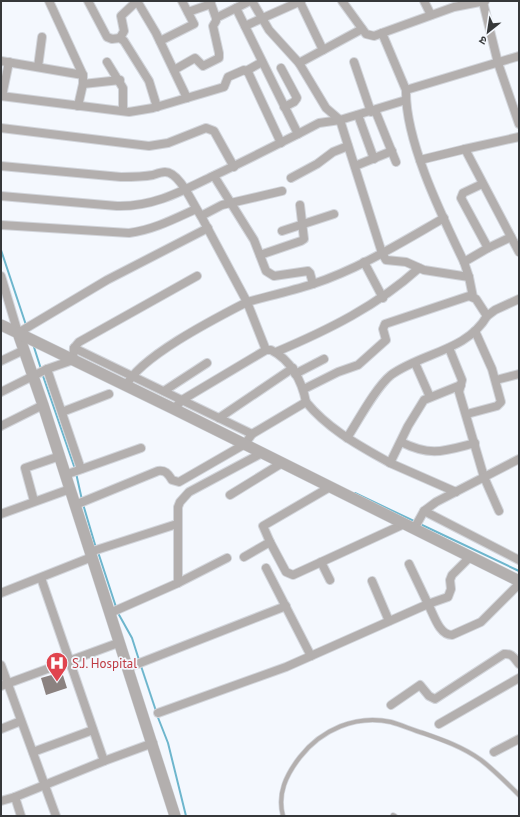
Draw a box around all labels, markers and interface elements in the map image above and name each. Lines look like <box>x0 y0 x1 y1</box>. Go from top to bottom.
north arrow <box>468 12 508 52</box>
text: उ <box>476 33 489 48</box>
hospital icon: S.J. Hospital <box>44 650 70 683</box>
place label: S.J. Hospital <box>72 655 137 672</box>

